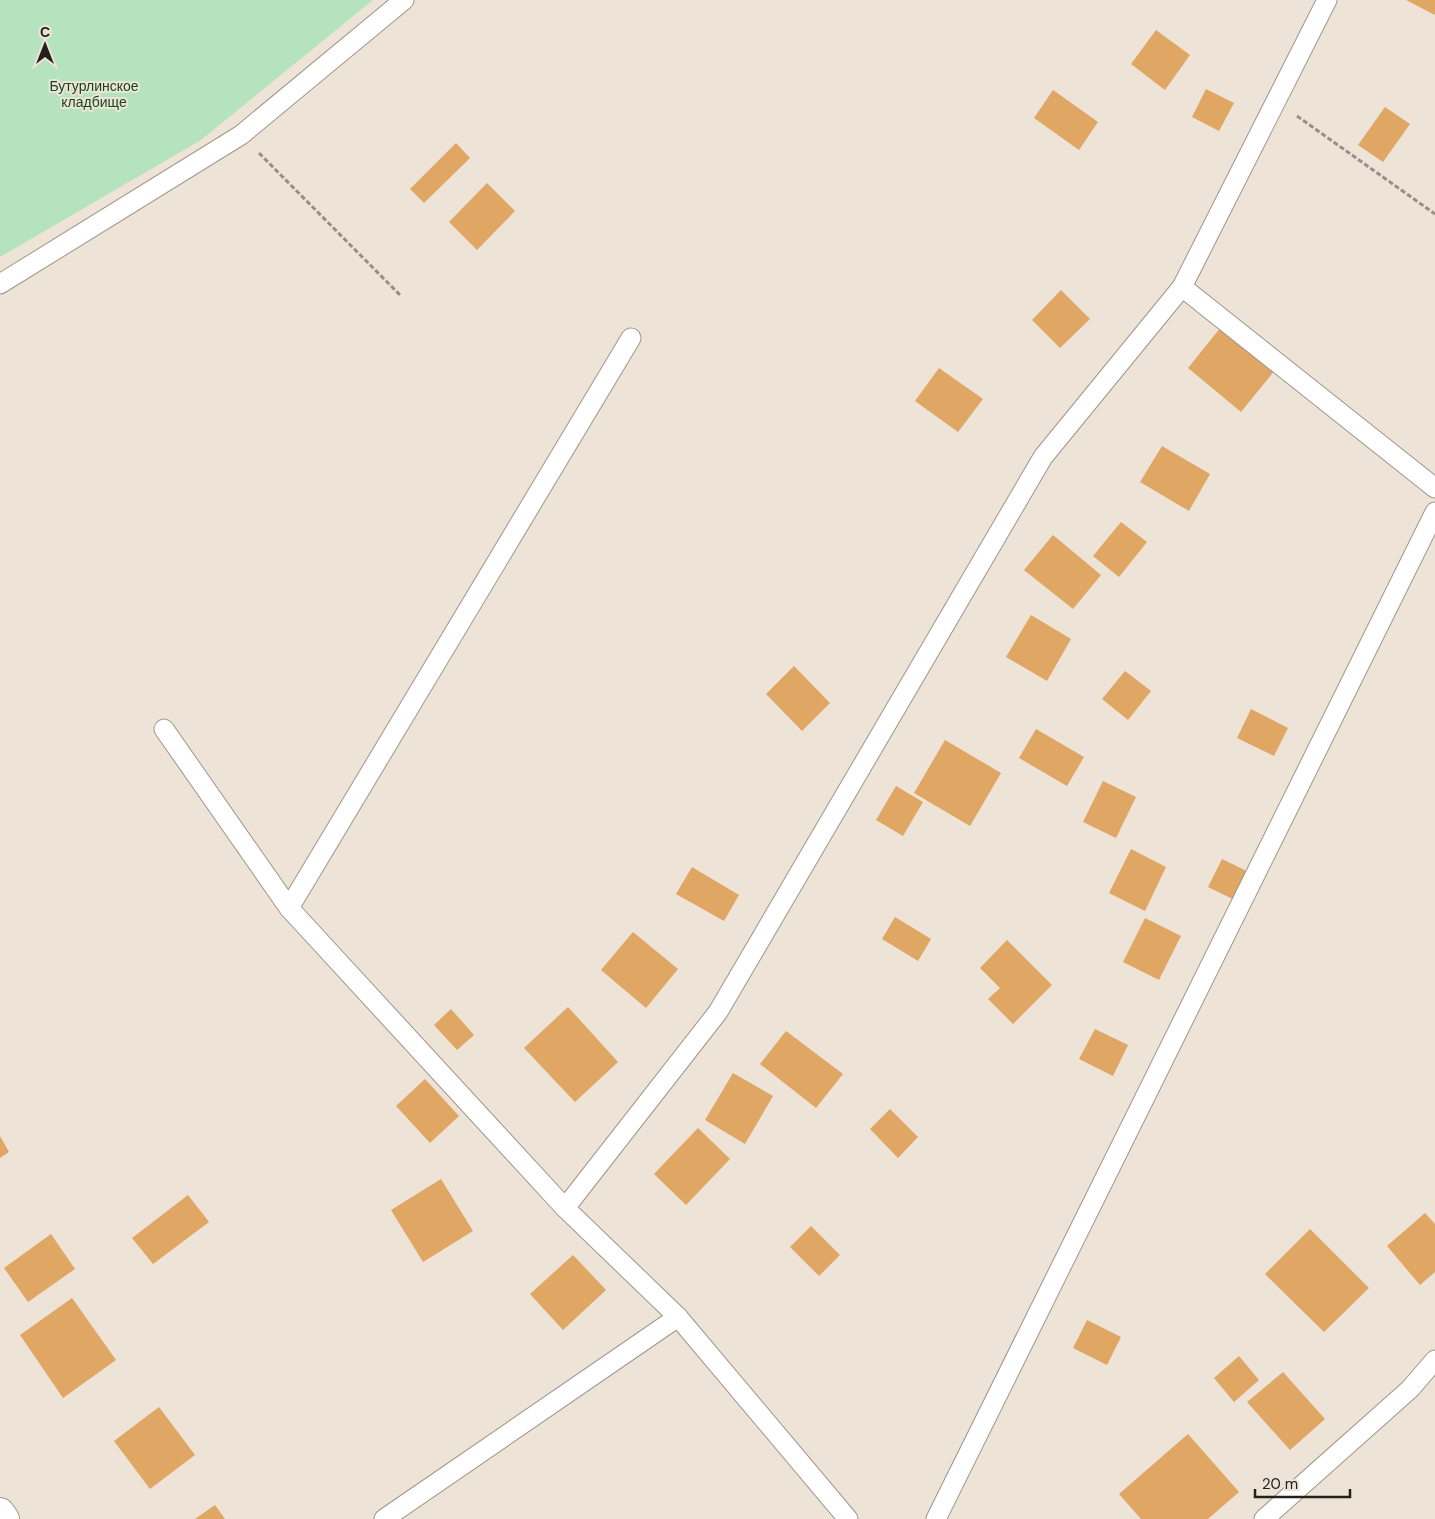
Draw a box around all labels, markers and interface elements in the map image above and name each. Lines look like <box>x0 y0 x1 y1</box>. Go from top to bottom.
north arrow <box>20 20 70 70</box>
text: С <box>40 23 50 41</box>
park label: Бутурлинское кладбище <box>49 77 139 111</box>
scale bar <box>1255 1466 1350 1498</box>
text: 20 m <box>1262 1474 1298 1494</box>

